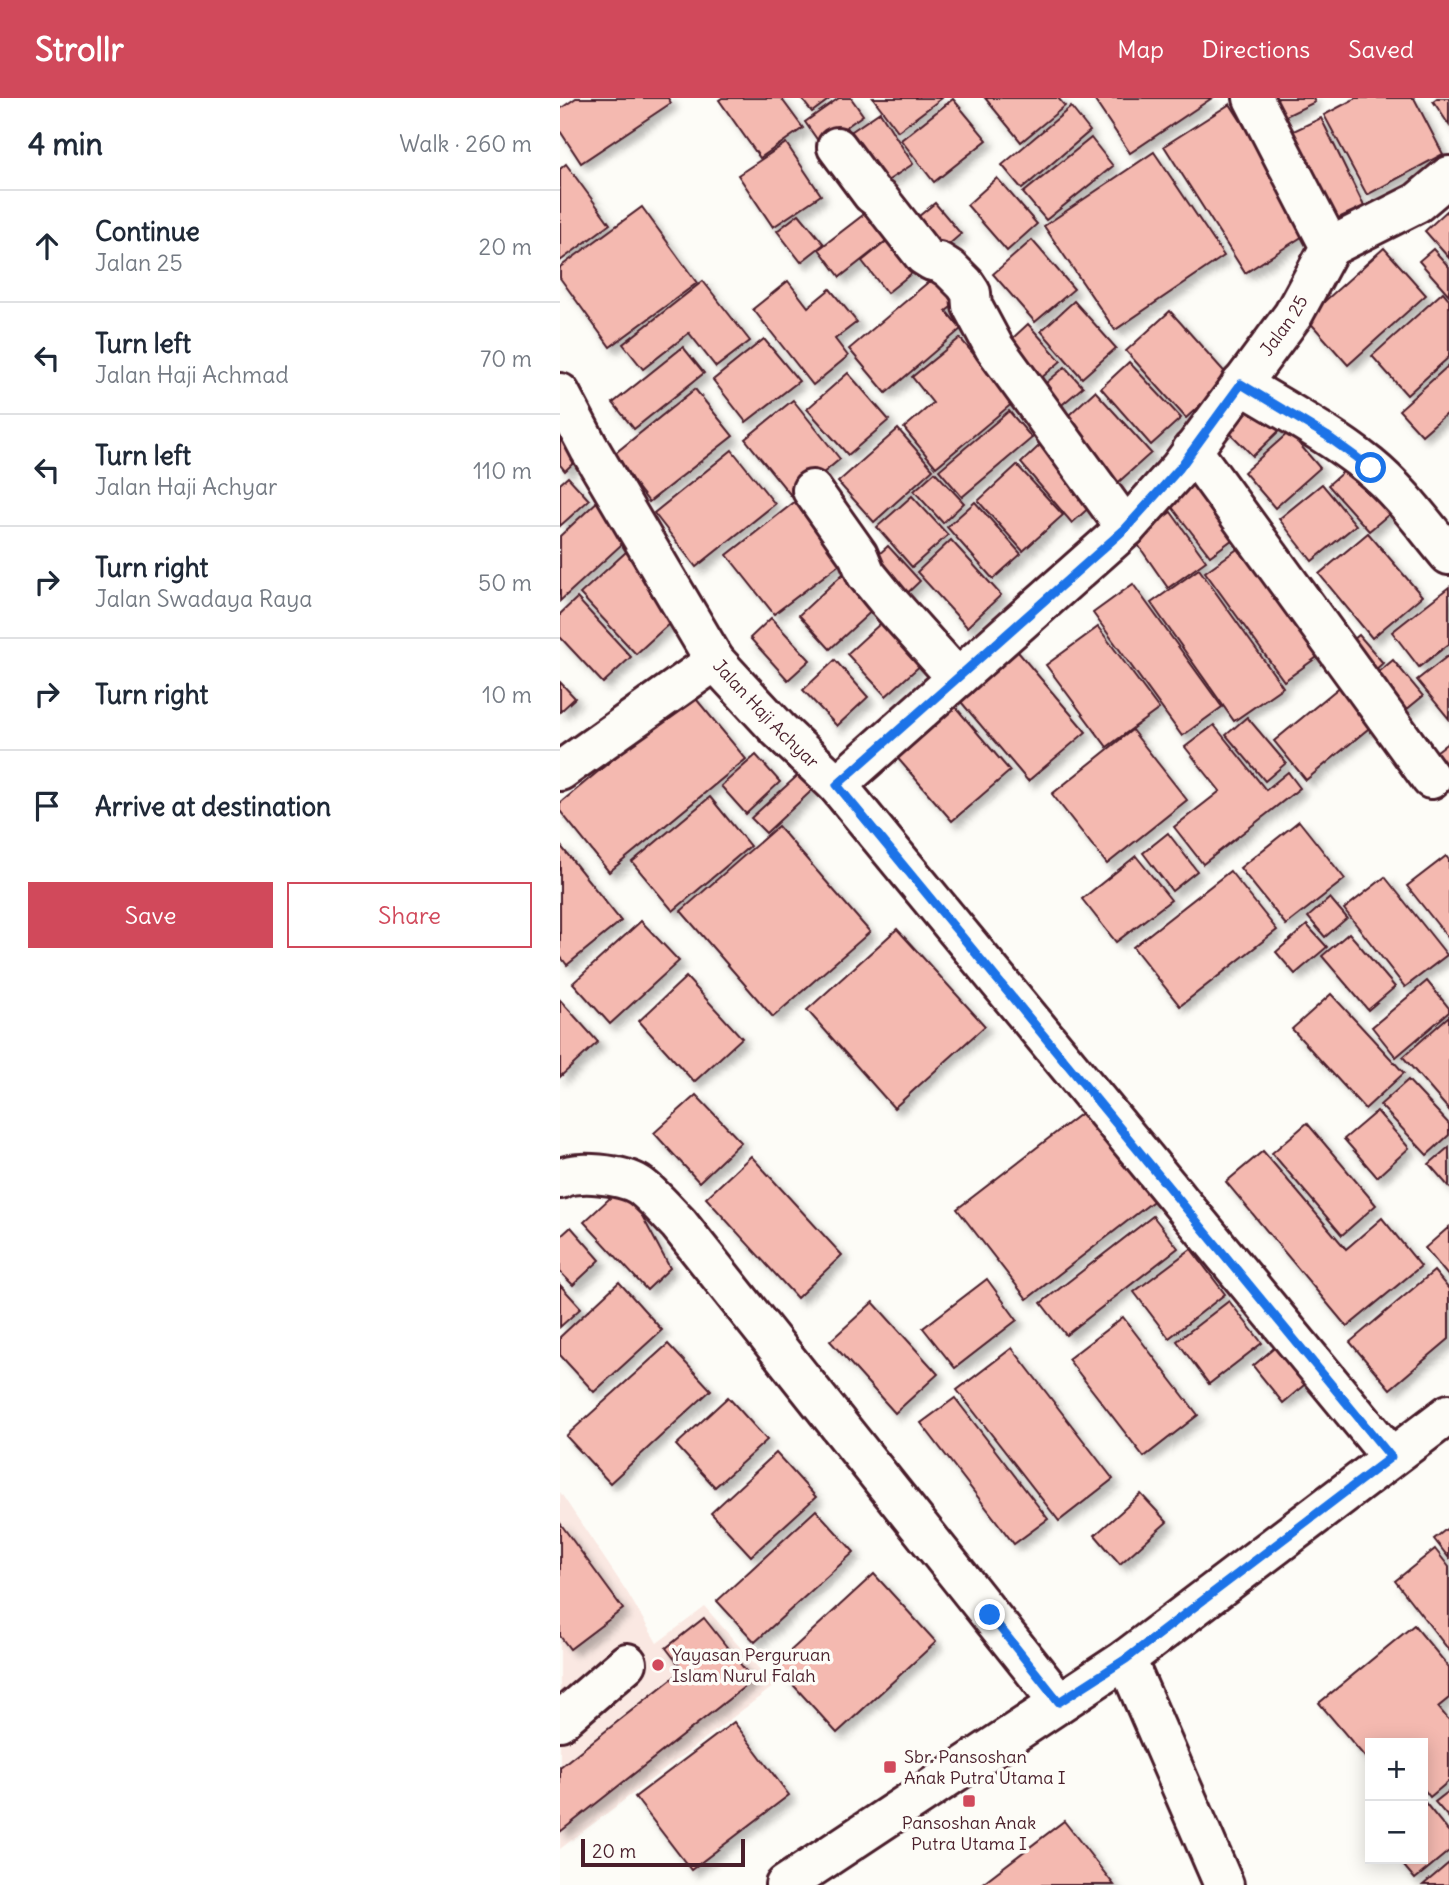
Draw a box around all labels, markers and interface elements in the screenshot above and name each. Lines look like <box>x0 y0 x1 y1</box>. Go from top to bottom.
text: Strollr <box>35 28 124 70</box>
text: Map <box>1117 34 1164 64</box>
text: Directions <box>1202 34 1310 64</box>
text: Saved <box>1348 34 1414 64</box>
text: 4 min <box>28 125 103 163</box>
text: Walk · 260 m <box>399 129 532 158</box>
text: Continue <box>95 215 200 248</box>
icon: ahead <box>28 227 66 265</box>
text: 20 m <box>479 232 532 261</box>
text: Jalan 25 <box>95 248 183 277</box>
street label: Jalan 25 <box>1255 291 1313 360</box>
text: Turn left <box>95 327 191 360</box>
icon: left <box>28 339 66 377</box>
text: 70 m <box>480 344 532 373</box>
text: Jalan Haji Achmad <box>95 360 289 389</box>
text: Turn left <box>95 439 191 472</box>
icon: left <box>28 451 66 489</box>
route start <box>1355 452 1386 483</box>
text: 110 m <box>473 456 532 485</box>
text: Jalan Haji Achyar <box>95 472 277 501</box>
text: Turn right <box>95 551 208 584</box>
icon: right <box>28 563 66 601</box>
text: 50 m <box>478 568 532 597</box>
text: Jalan Swadaya Raya <box>95 584 312 613</box>
street label: Jalan Haji Achyar <box>708 654 825 773</box>
icon: right <box>28 675 66 713</box>
text: Turn right <box>95 678 208 711</box>
text: 10 m <box>482 680 532 709</box>
icon: arrive <box>28 787 66 825</box>
text: Arrive at destination <box>95 790 331 823</box>
button: Save <box>28 882 273 948</box>
button: Share <box>287 882 532 948</box>
route end <box>974 1599 1005 1630</box>
place label: Yayasan Perguruan Islam Nurul Falah <box>672 1643 831 1687</box>
marker: Yayasan Perguruan Islam Nurul Falah <box>650 1657 666 1673</box>
map controls <box>1365 1738 1428 1864</box>
button: + <box>1365 1738 1428 1801</box>
place label: Sbr. Pansoshan Anak Putra Utama I <box>904 1745 1066 1789</box>
marker: Sbr. Pansoshan Anak Putra Utama I <box>882 1759 898 1775</box>
marker: Pansoshan Anak Putra Utama I <box>961 1793 977 1809</box>
button: − <box>1365 1801 1428 1864</box>
place label: Pansoshan Anak Putra Utama I <box>902 1811 1036 1855</box>
scale bar <box>581 1836 746 1868</box>
text: 20 m <box>592 1839 636 1863</box>

